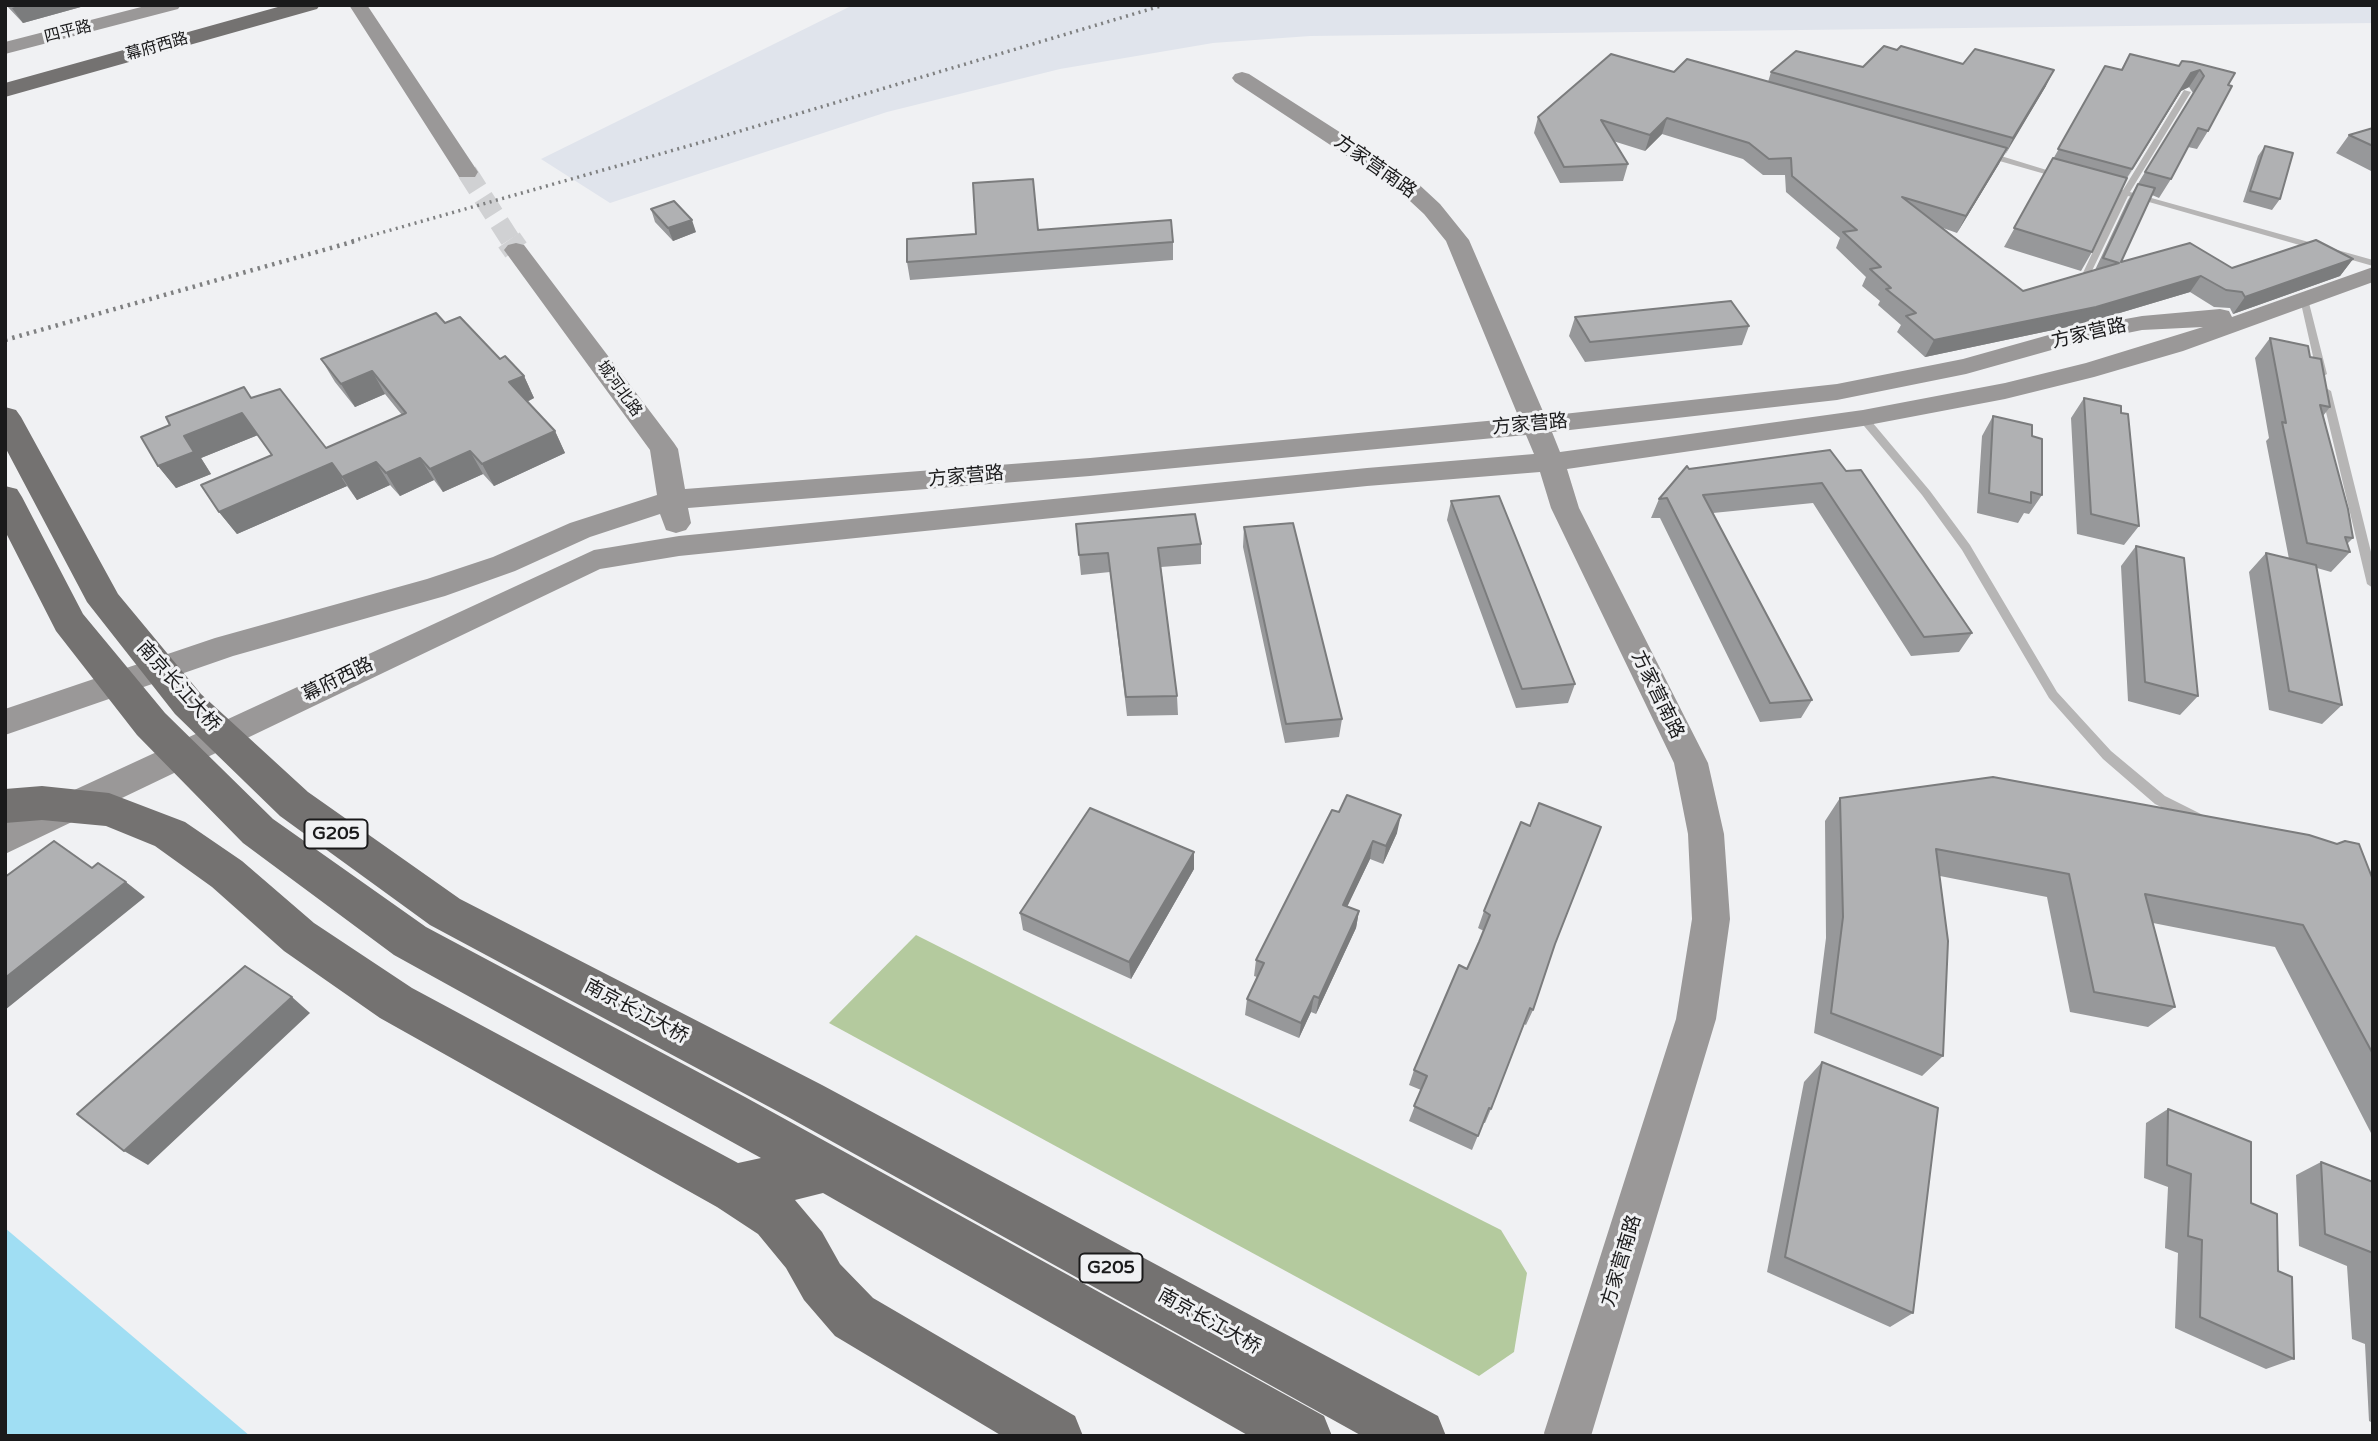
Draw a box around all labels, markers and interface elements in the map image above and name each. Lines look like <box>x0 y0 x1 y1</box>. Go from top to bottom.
street label: 四平路 <box>42 17 94 47</box>
street label: 幕府西路 <box>124 29 190 65</box>
street label: 方家营南路 <box>1330 130 1420 204</box>
street label: 方家营路 <box>2049 314 2129 354</box>
street label: 城河北路 <box>592 357 646 421</box>
street label: 方家营路 <box>1491 410 1569 440</box>
street label: 方家营路 <box>927 462 1005 492</box>
street label: 南京长江大桥 <box>131 637 225 737</box>
street label: 方家营南路 <box>1626 647 1688 743</box>
street label: 幕府西路 <box>299 653 377 707</box>
road number: G205 <box>304 820 368 848</box>
street label: 南京长江大桥 <box>580 975 692 1049</box>
street label: 方家营南路 <box>1597 1212 1647 1310</box>
road number: G205 <box>1080 1254 1142 1282</box>
street label: 南京长江大桥 <box>1154 1284 1264 1360</box>

